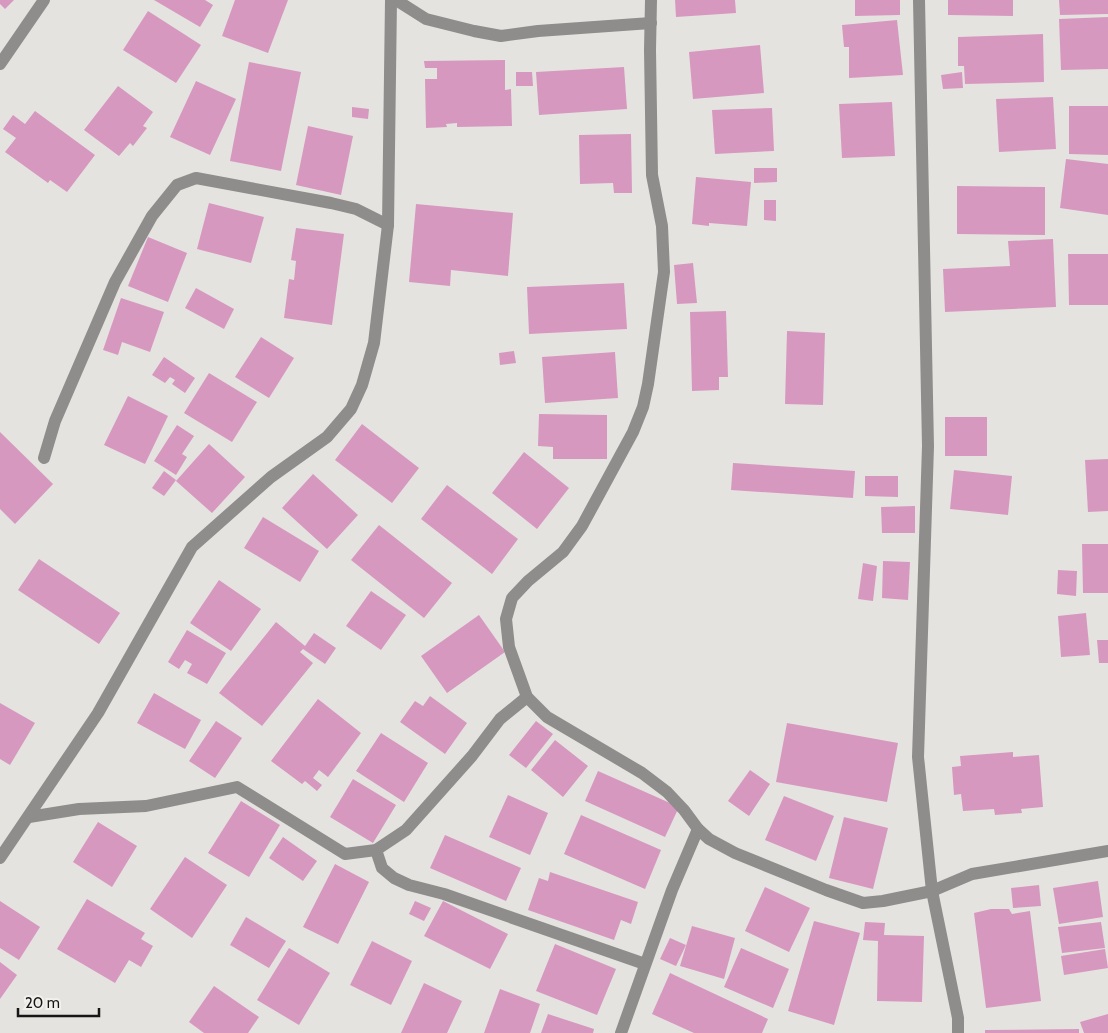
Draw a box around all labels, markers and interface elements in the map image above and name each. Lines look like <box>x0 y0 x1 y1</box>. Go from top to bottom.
scale bar <box>18 986 99 1018</box>
text: 20 m <box>25 994 60 1012</box>

